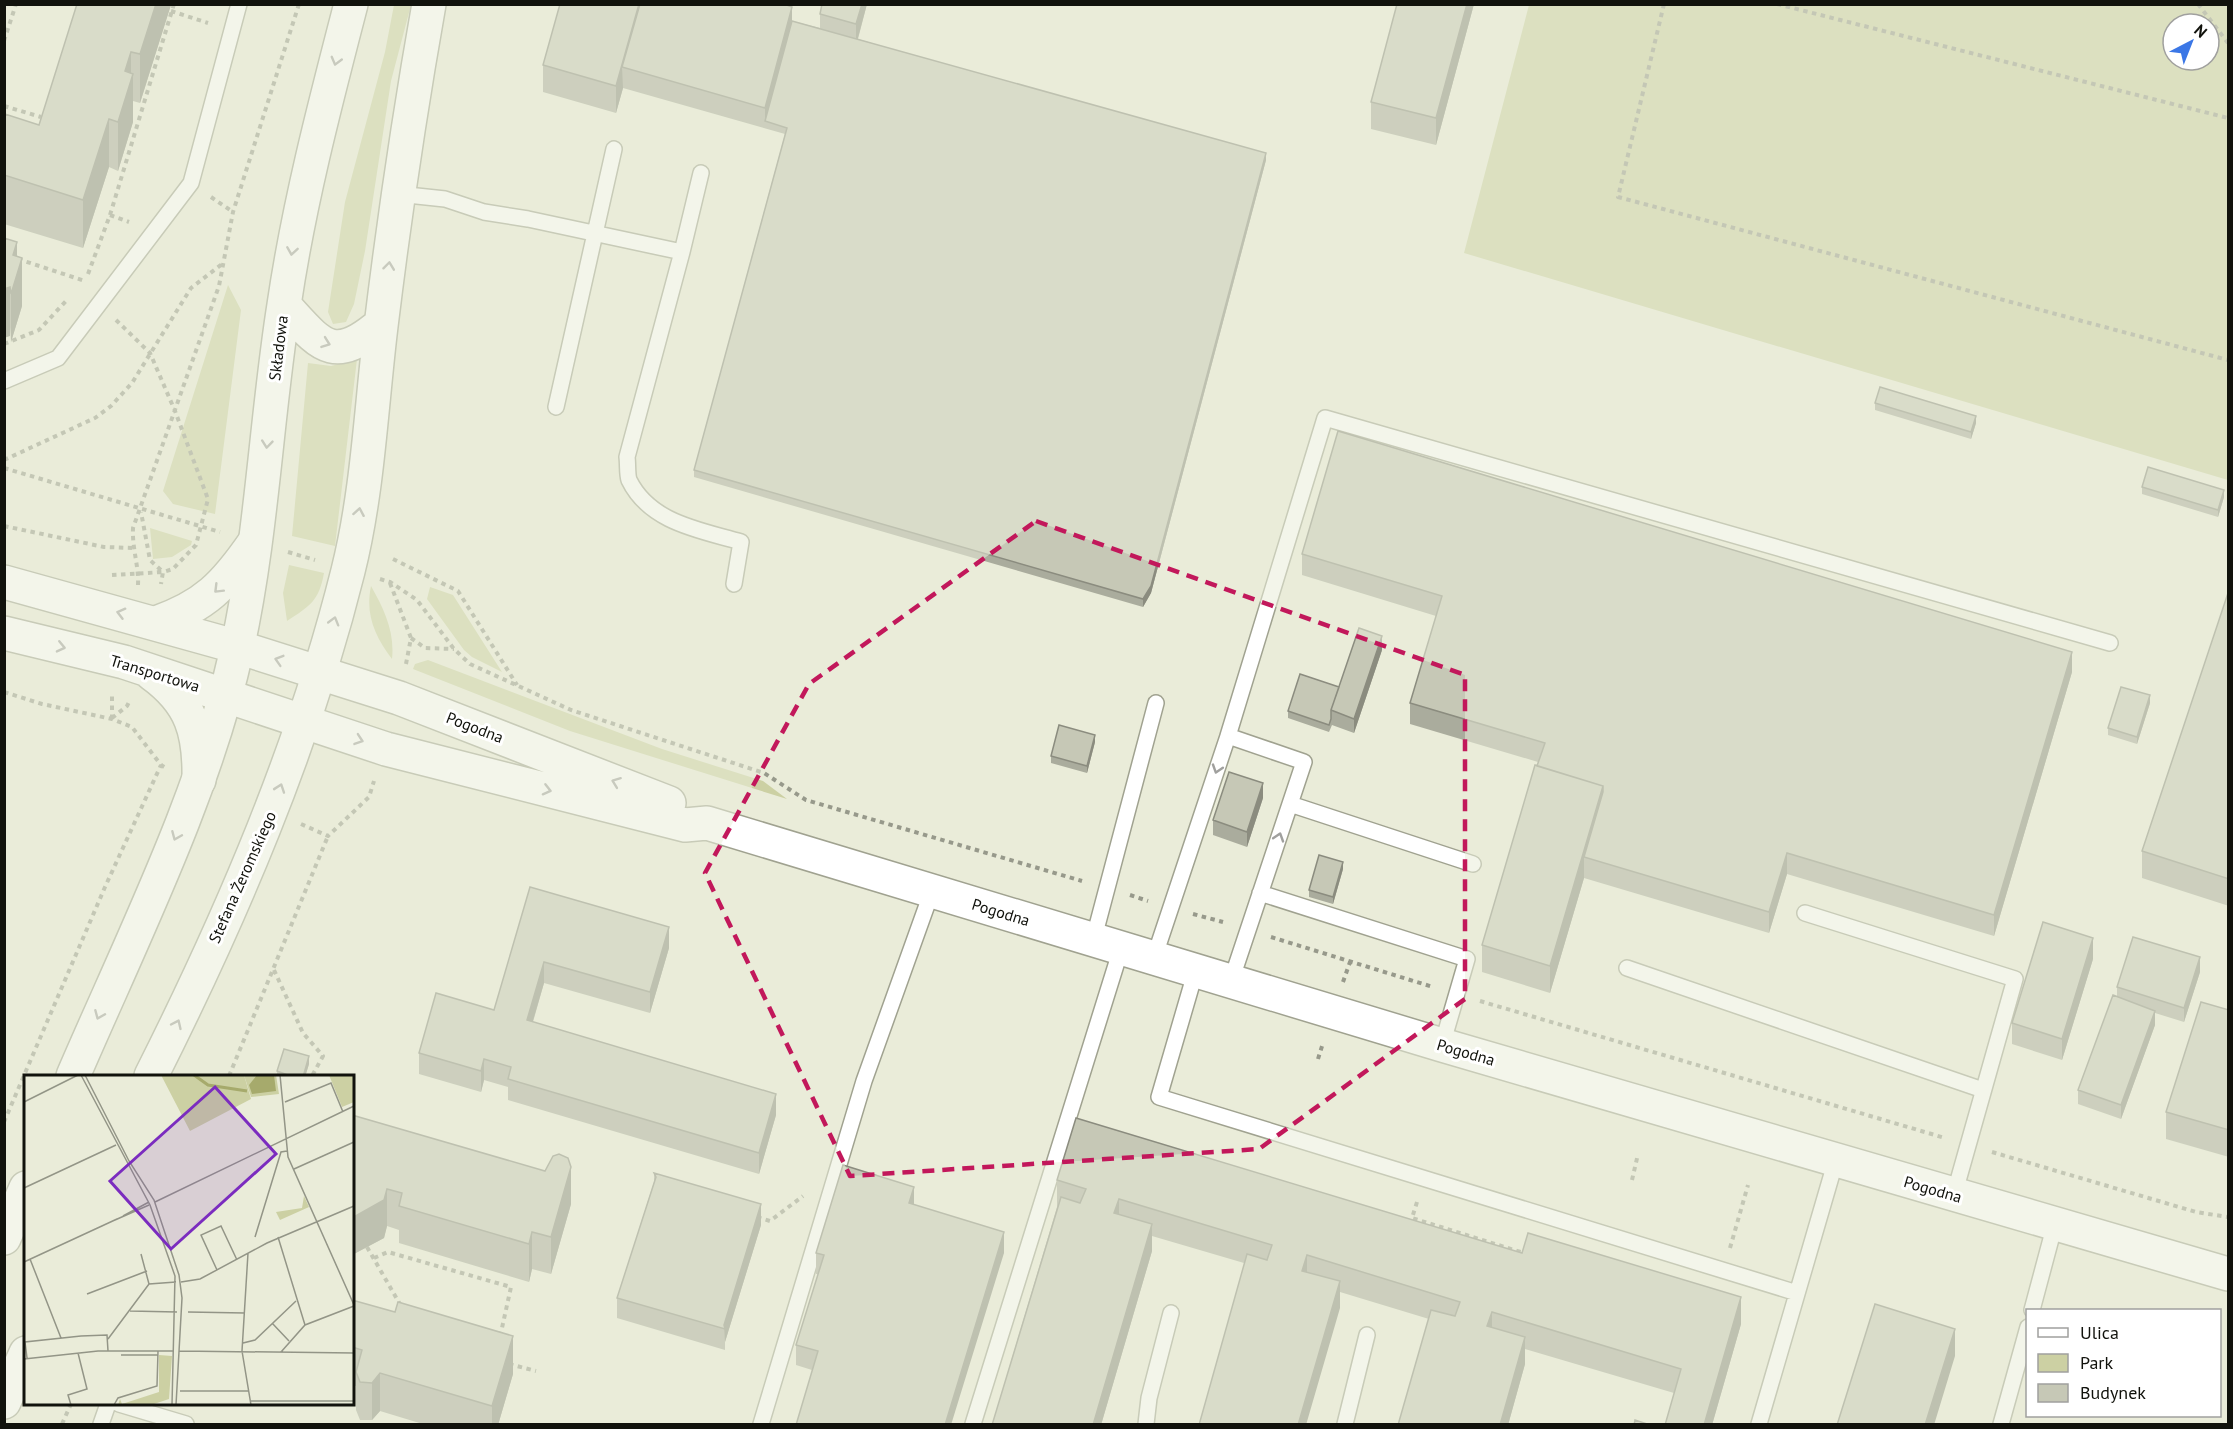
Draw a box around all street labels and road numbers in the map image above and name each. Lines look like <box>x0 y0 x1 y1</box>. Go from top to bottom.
street label: Składowa <box>264 314 292 382</box>
street label: Transportowa <box>108 650 202 696</box>
street label: Pogodna <box>444 707 506 747</box>
street label: Stefana Żeromskiego <box>204 808 280 946</box>
street label: Pogodna <box>970 894 1032 930</box>
street label: Pogodna <box>1435 1034 1497 1070</box>
street label: Pogodna <box>1902 1171 1964 1207</box>

